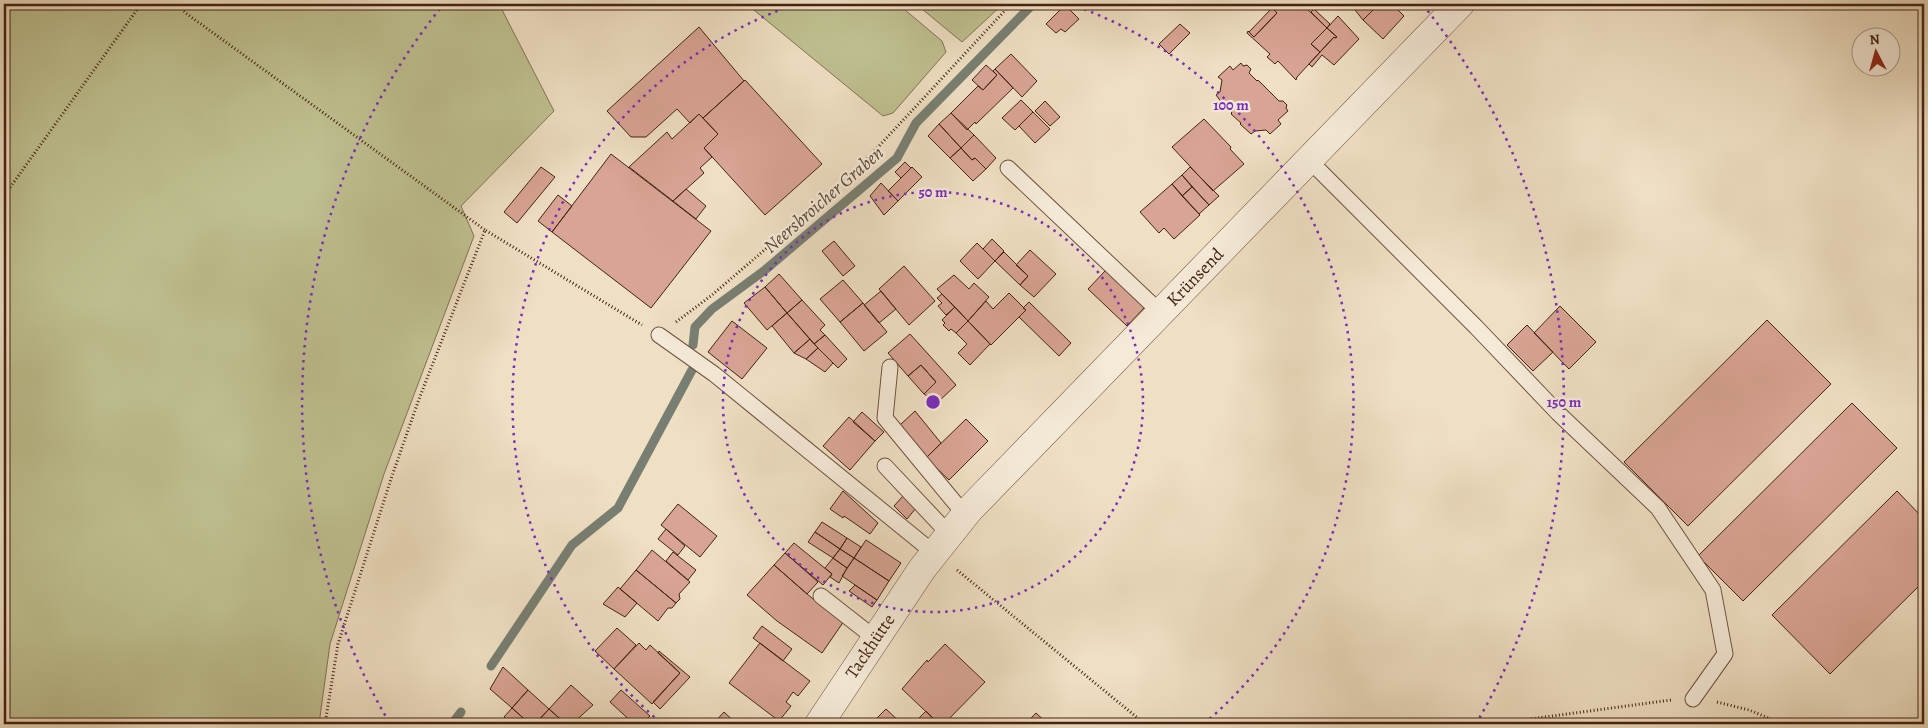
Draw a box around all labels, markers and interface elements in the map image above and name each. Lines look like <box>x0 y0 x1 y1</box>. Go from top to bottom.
north arrow <box>1850 28 1900 78</box>
text: N <box>1869 30 1881 50</box>
text: 100 m <box>1213 95 1249 115</box>
water label: Neersbroicher Graben <box>758 140 889 259</box>
text: 50 m <box>918 182 948 202</box>
street label: Krünsend <box>1161 242 1229 311</box>
text: 150 m <box>1547 392 1582 412</box>
centre of rings <box>924 393 942 411</box>
street label: Tackhütte <box>840 609 900 683</box>

